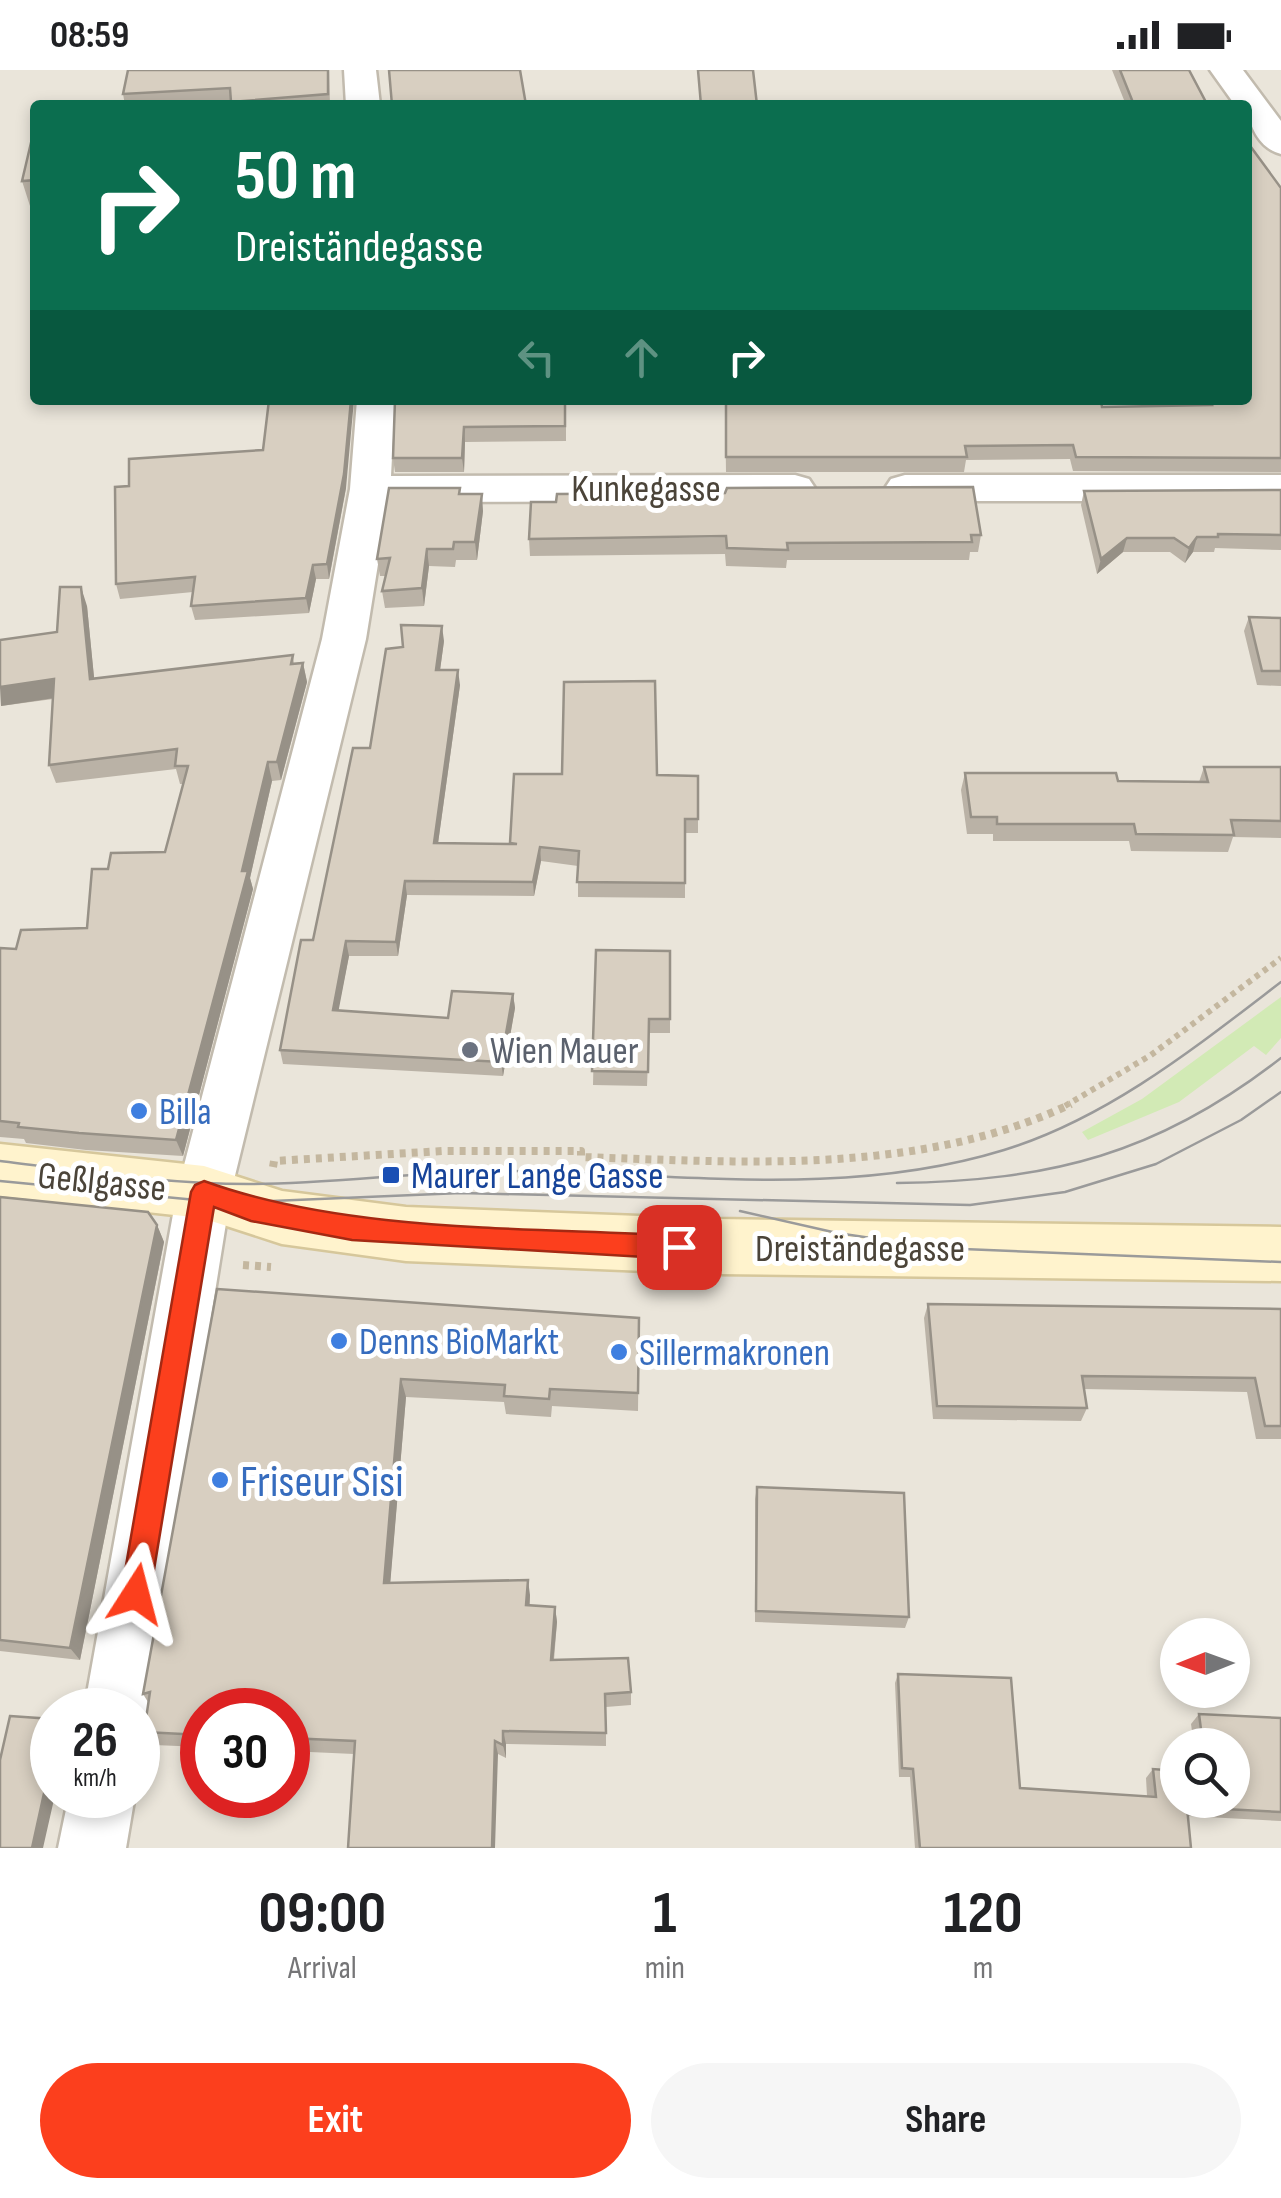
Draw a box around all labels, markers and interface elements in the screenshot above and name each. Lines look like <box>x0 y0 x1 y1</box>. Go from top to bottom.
text: 08:59 <box>50 13 129 58</box>
text: 50 m <box>235 135 356 219</box>
icon: right <box>70 140 200 270</box>
text: Dreiständegasse <box>235 220 484 275</box>
icon: left <box>509 330 564 385</box>
icon: ahead <box>614 330 669 385</box>
icon: right <box>719 330 774 385</box>
street label: Kunkegasse <box>571 467 721 512</box>
place label: Wien Mauer <box>490 1029 639 1074</box>
marker: Wien Mauer <box>459 1039 481 1061</box>
place label: Billa <box>159 1090 212 1135</box>
marker: Billa <box>128 1100 150 1122</box>
street label: Geßlgasse <box>35 1153 168 1212</box>
place label: Maurer Lange Gasse <box>411 1154 663 1199</box>
marker: Maurer Lange Gasse <box>380 1164 402 1186</box>
pin <box>637 1205 722 1290</box>
icon: arrive <box>652 1220 707 1275</box>
street label: Dreiständegasse <box>755 1227 965 1272</box>
place label: Denns BioMarkt <box>359 1320 559 1365</box>
marker: Denns BioMarkt <box>328 1330 350 1352</box>
place label: Sillermakronen <box>639 1331 830 1376</box>
marker: Sillermakronen <box>608 1341 630 1363</box>
place label: Friseur Sisi <box>240 1455 404 1510</box>
marker: Friseur Sisi <box>209 1469 231 1491</box>
position arrow <box>84 1542 188 1646</box>
north arrow <box>1160 1618 1250 1708</box>
map controls <box>1160 1618 1250 1818</box>
speed limit sign: 30 <box>180 1688 310 1818</box>
text: 26 <box>72 1711 118 1771</box>
button: search <box>1160 1728 1250 1818</box>
text: km/h <box>73 1763 117 1794</box>
text: 09:00 <box>259 1878 386 1950</box>
text: 1 <box>653 1878 677 1950</box>
text: 120 <box>943 1878 1022 1950</box>
text: Arrival <box>288 1949 357 1988</box>
text: min <box>645 1949 685 1988</box>
text: m <box>973 1949 993 1988</box>
button: Exit <box>40 2063 631 2178</box>
button: Share <box>651 2063 1241 2178</box>

